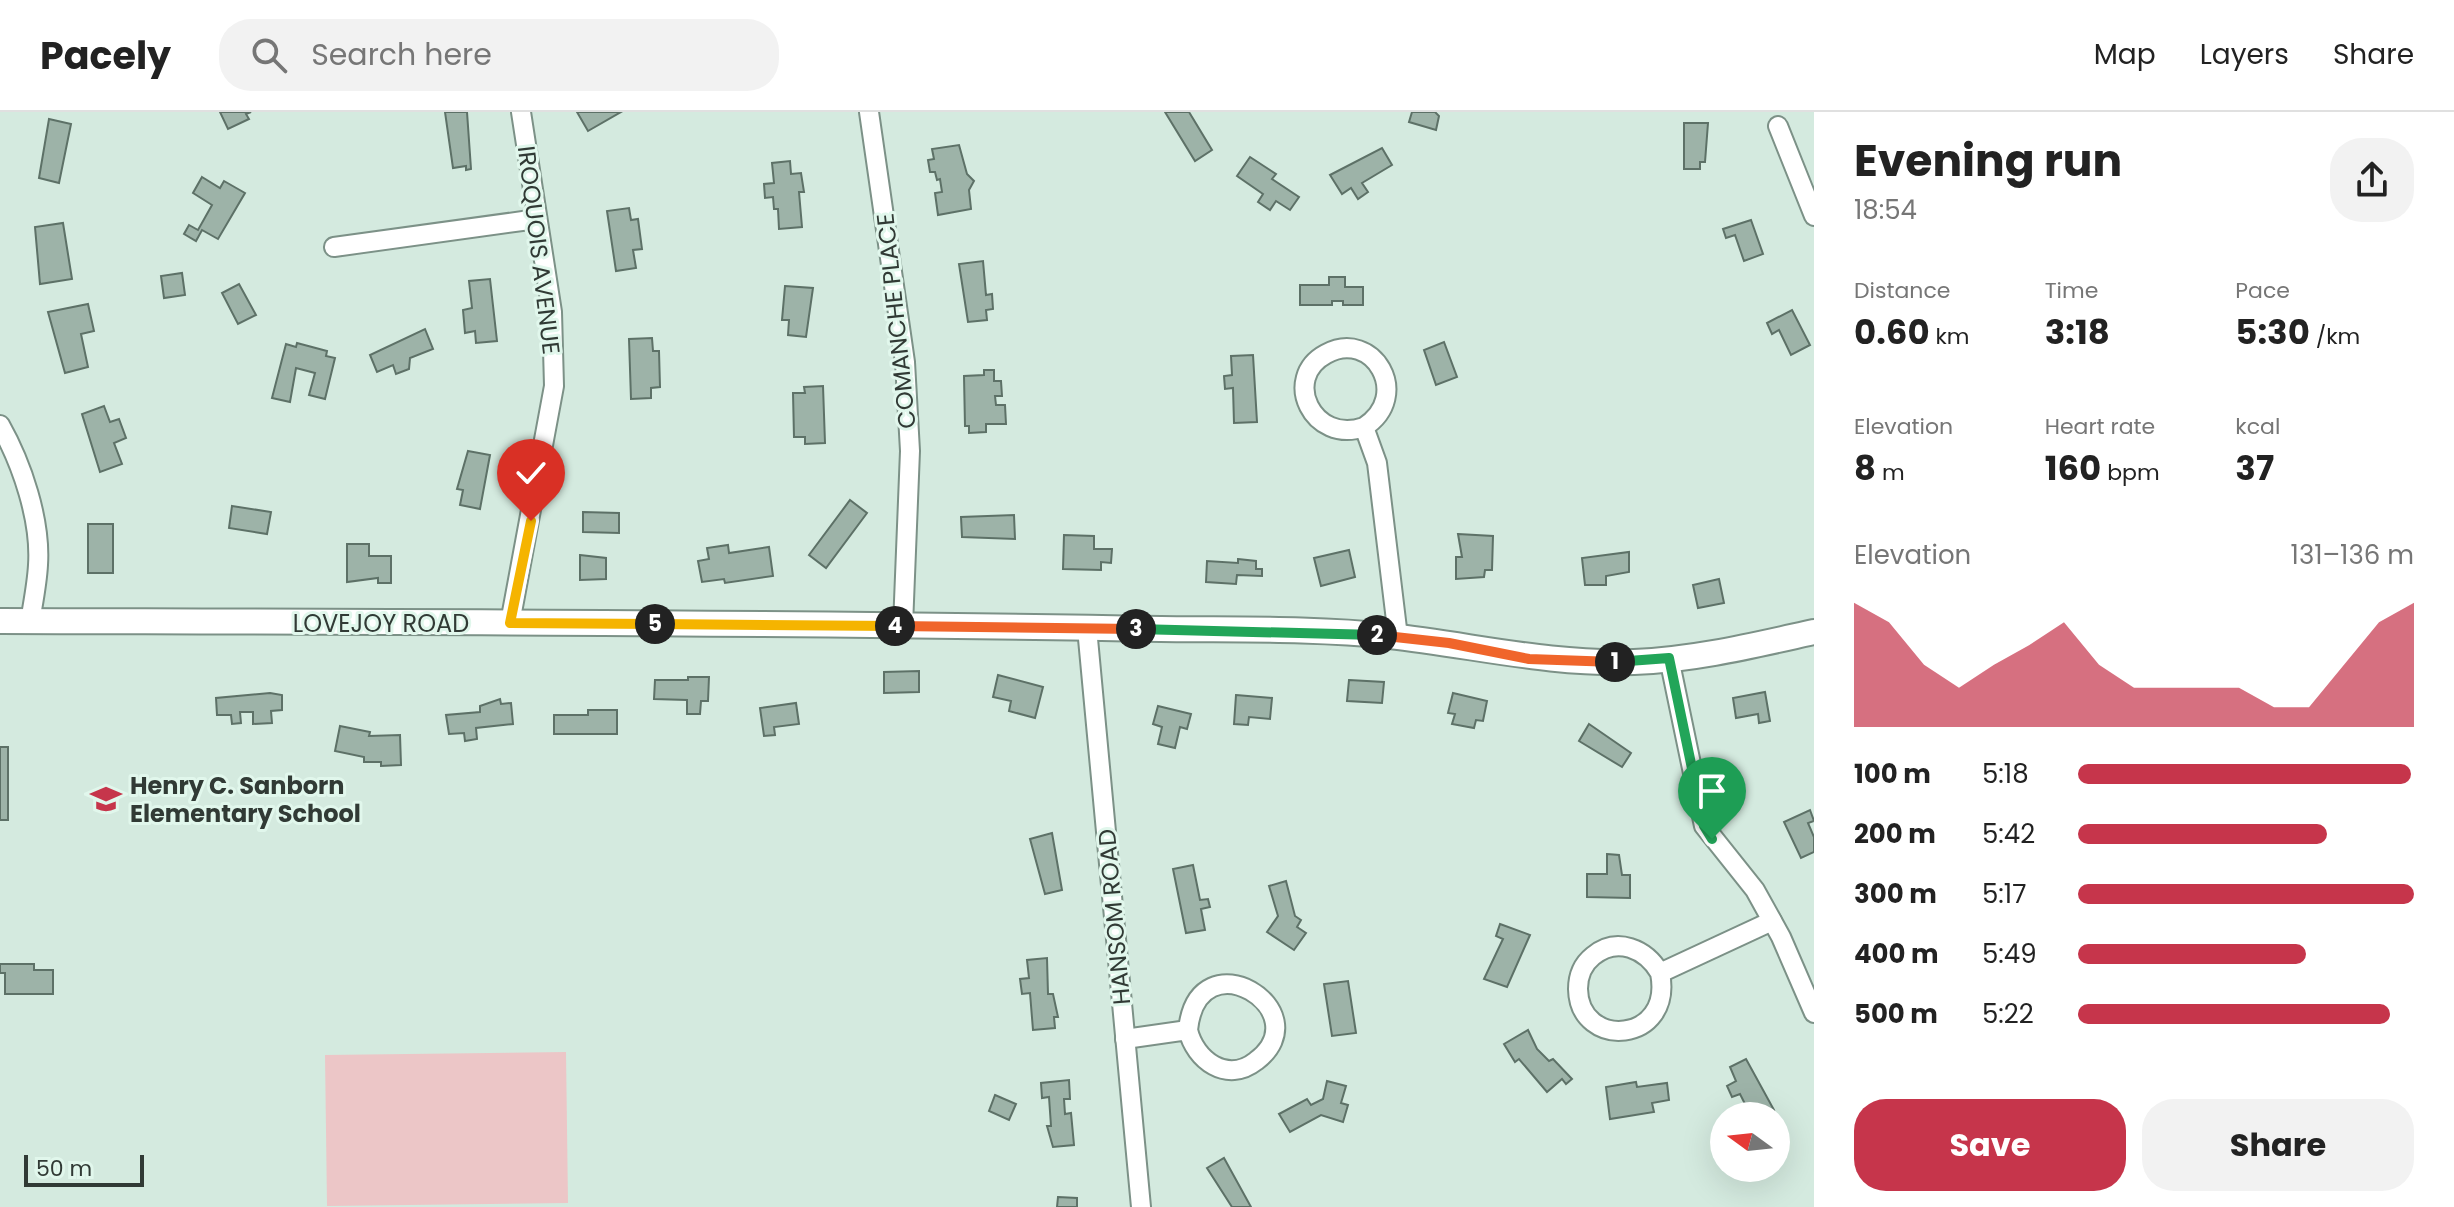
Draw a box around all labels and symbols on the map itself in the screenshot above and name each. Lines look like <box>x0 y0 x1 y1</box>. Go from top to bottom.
street label: IROQUOIS AVENUE <box>510 144 568 356</box>
street label: COMANCHE PLACE <box>868 212 924 430</box>
pin <box>497 439 565 521</box>
pin: 5 <box>635 604 675 644</box>
pin: 4 <box>875 606 915 646</box>
street label: LOVEJOY ROAD <box>293 607 469 640</box>
pin: 3 <box>1116 609 1156 649</box>
pin: 2 <box>1357 615 1397 655</box>
pin: 1 <box>1595 642 1635 682</box>
pin <box>1678 757 1746 839</box>
place label: Henry C. Sanborn Elementary School <box>130 769 361 830</box>
school or university icon: Henry C. Sanborn Elementary School <box>89 782 123 816</box>
street label: HANSOM ROAD <box>1090 828 1138 1006</box>
north arrow <box>1710 1102 1790 1182</box>
scale bar <box>24 1151 144 1187</box>

